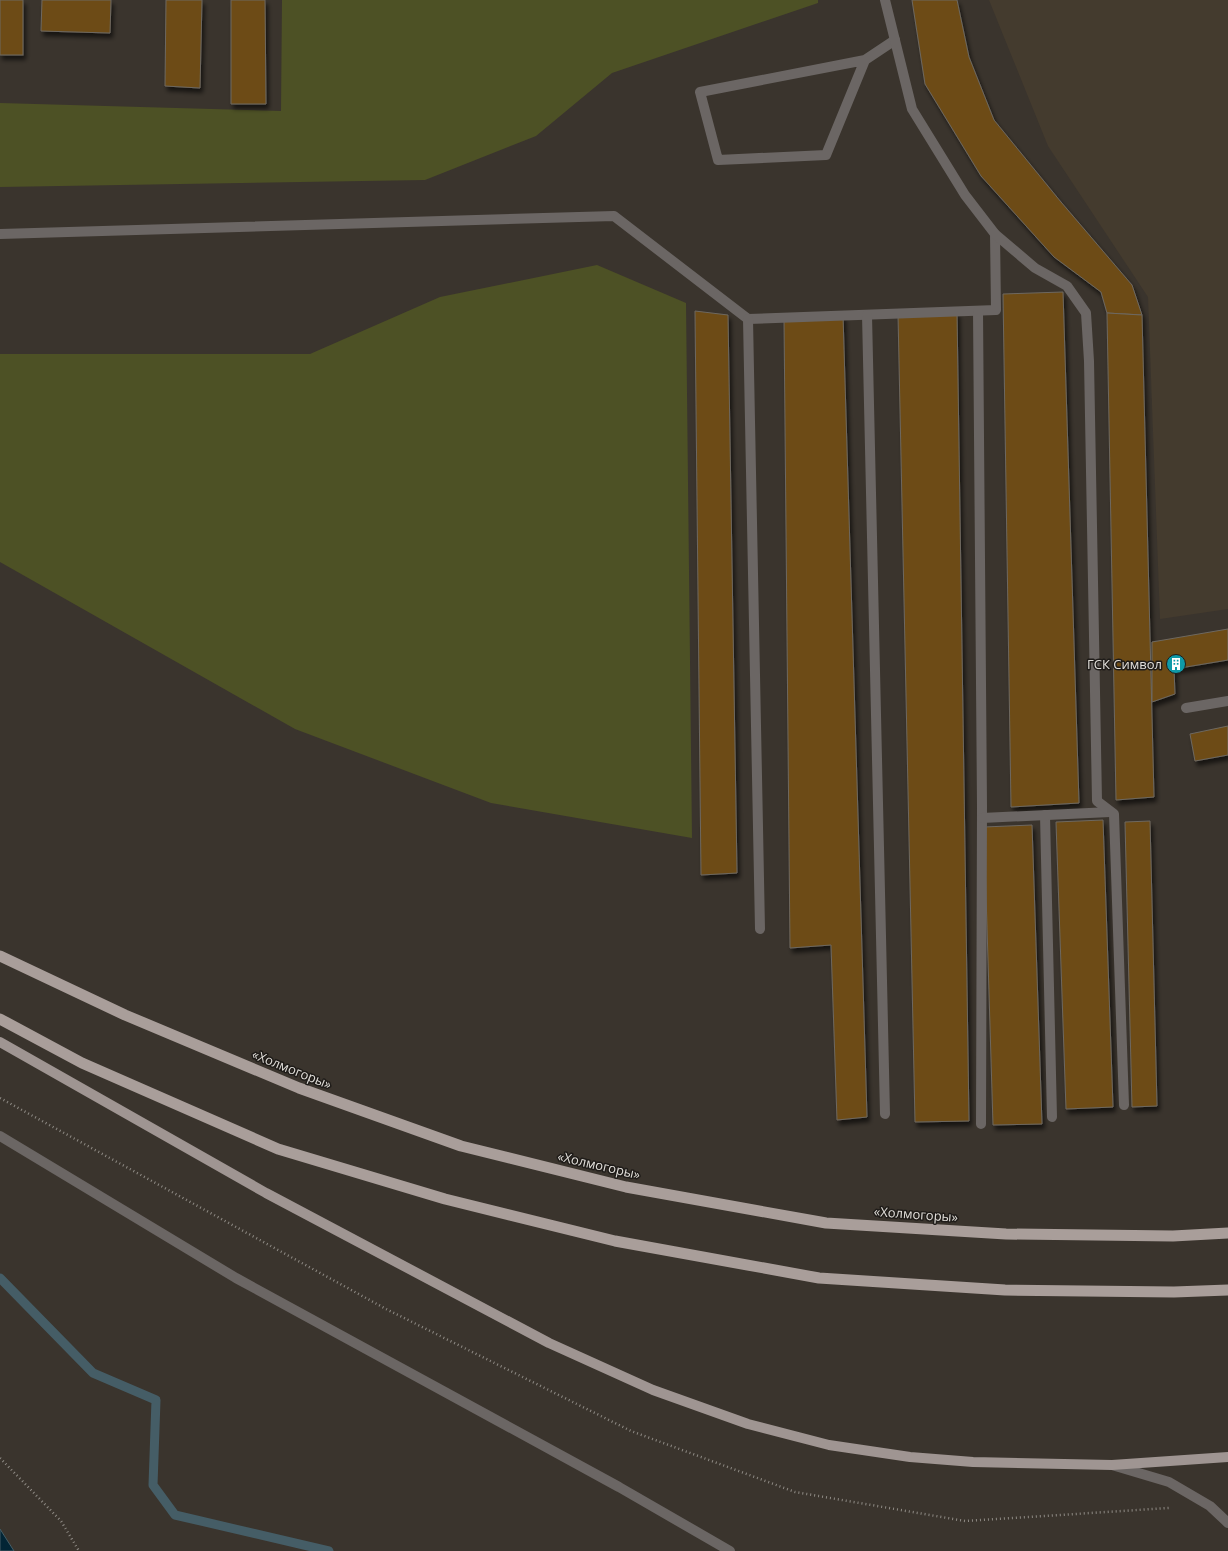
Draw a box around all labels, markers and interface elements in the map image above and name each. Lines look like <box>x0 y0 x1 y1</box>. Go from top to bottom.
building icon: ГСК Символ <box>1165 653 1187 675</box>
place label: ГСК Символ <box>1087 655 1162 673</box>
street label: «Холмогоры» <box>250 1045 334 1093</box>
street label: «Холмогоры» <box>556 1147 642 1183</box>
street label: «Холмогоры» <box>873 1202 959 1226</box>

